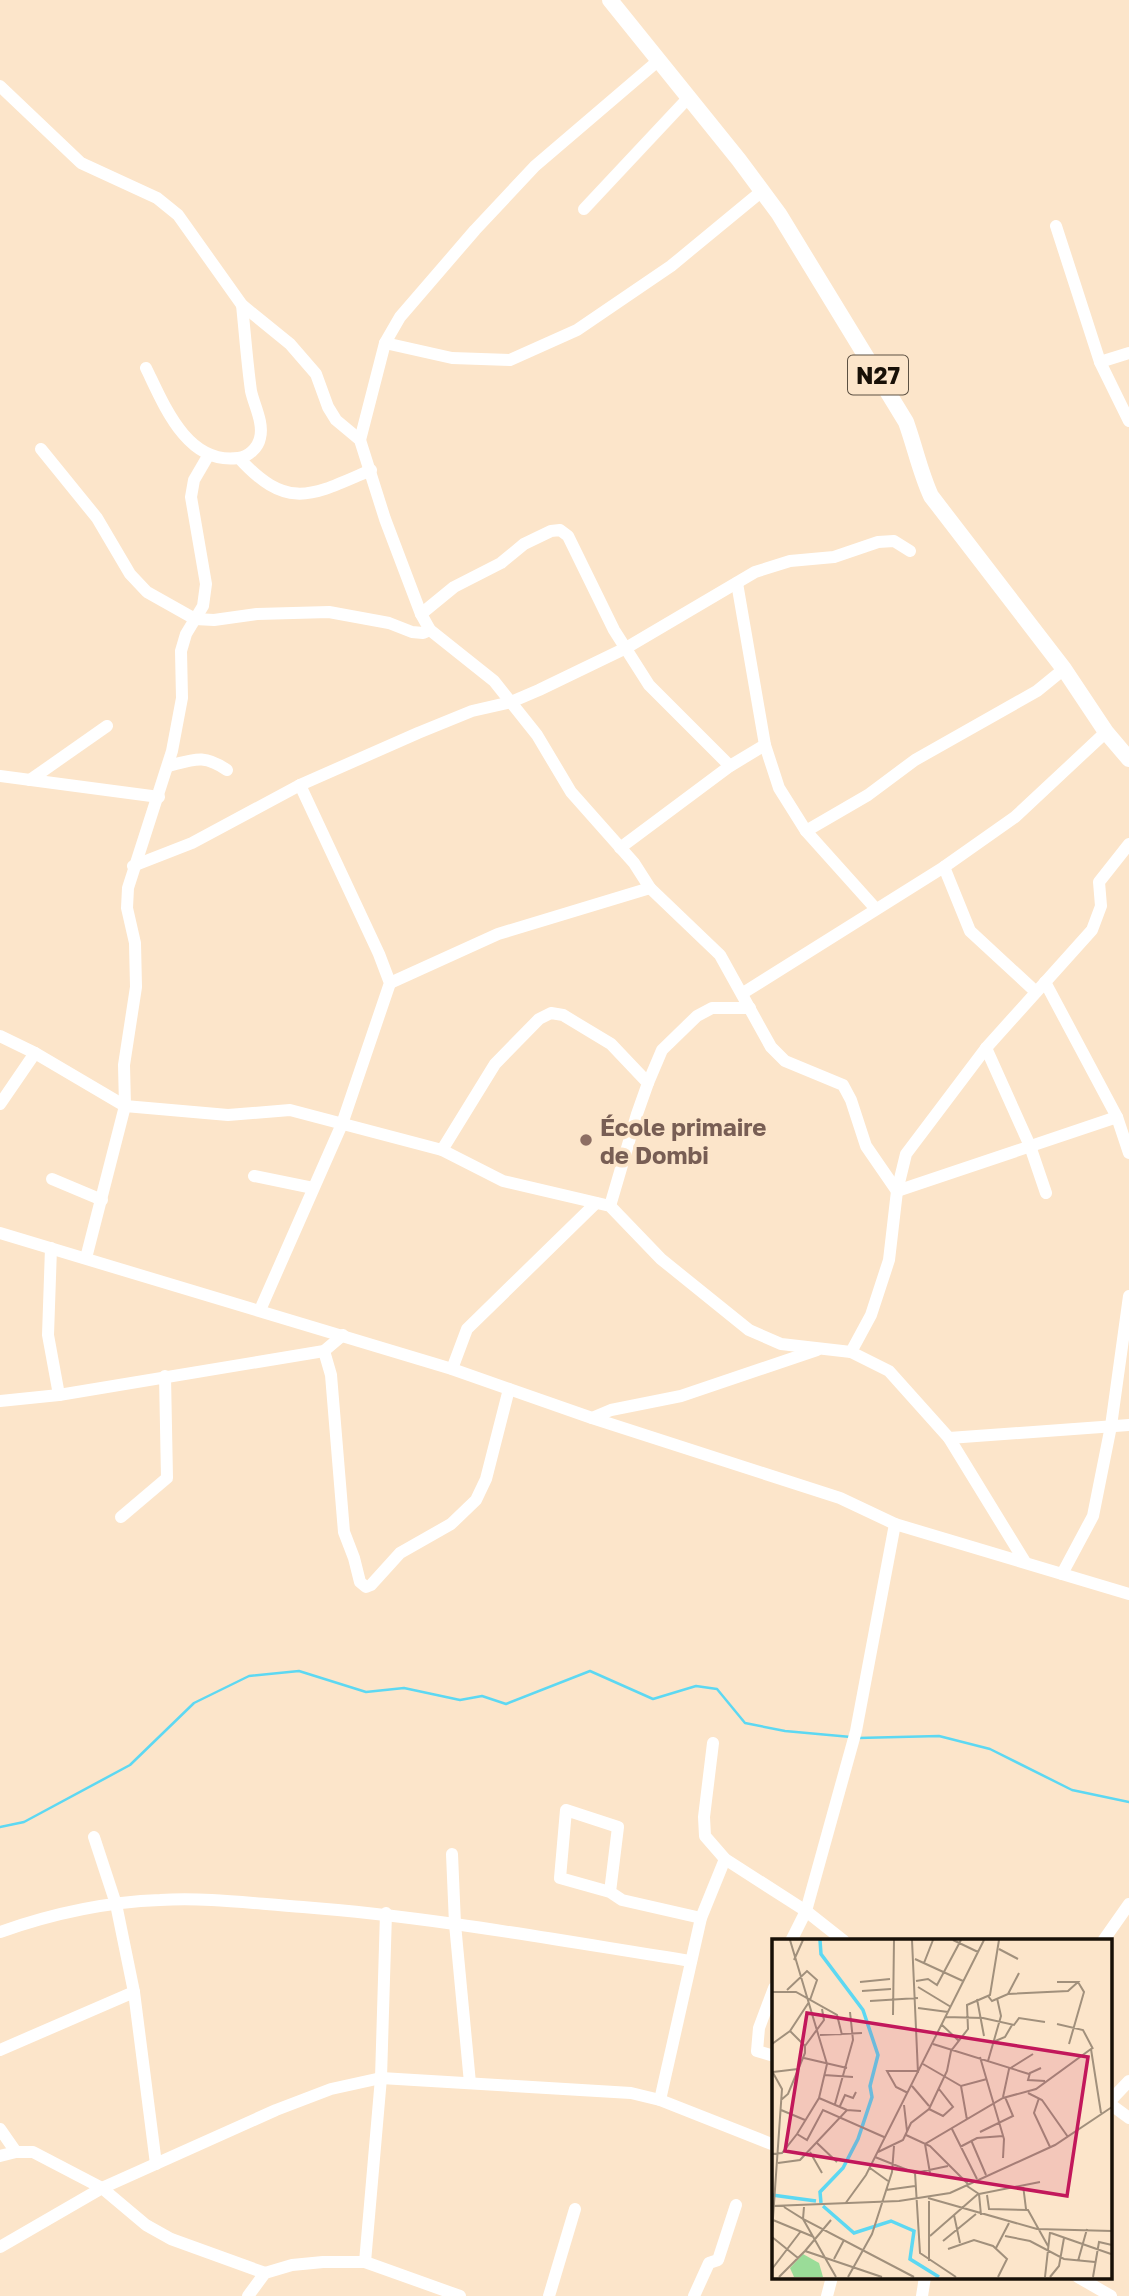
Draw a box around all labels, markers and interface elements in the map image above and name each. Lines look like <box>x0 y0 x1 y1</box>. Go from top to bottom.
road number: N27 <box>848 356 908 394</box>
place label: École primaire de Dombi <box>600 1112 767 1169</box>
marker: École primaire de Dombi <box>578 1132 594 1148</box>
inset map <box>772 1939 1112 2278</box>

